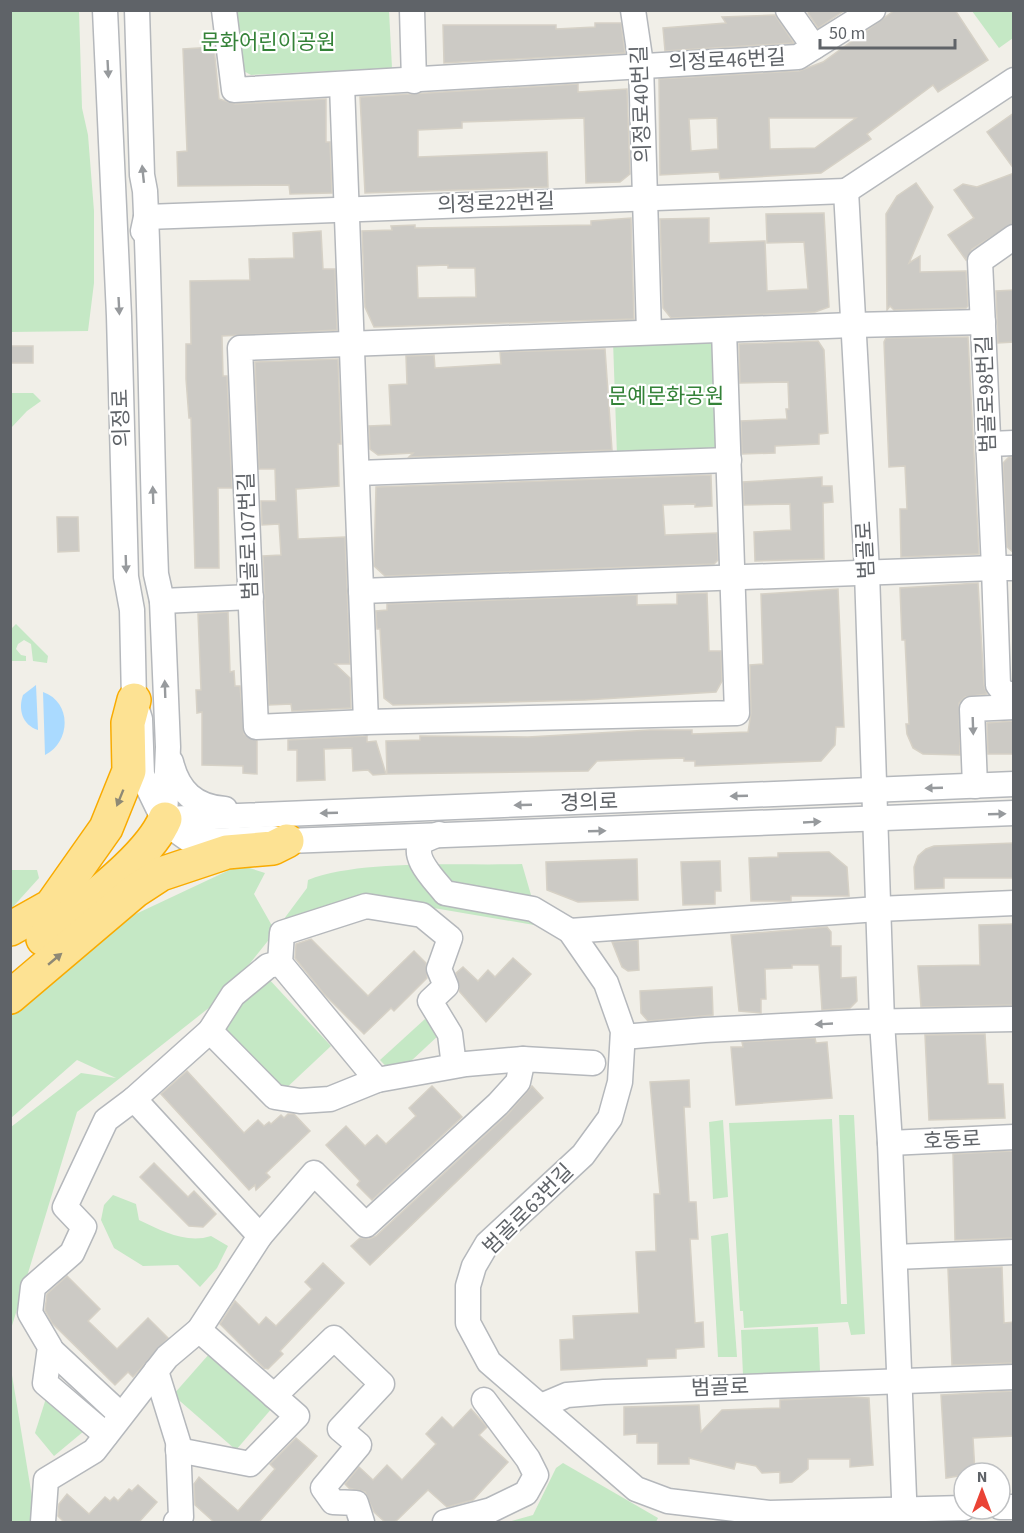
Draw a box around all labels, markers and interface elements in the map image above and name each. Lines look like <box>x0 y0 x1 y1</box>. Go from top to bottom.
scale bar <box>820 12 955 50</box>
text: 50 m <box>829 21 865 46</box>
park label: 문화어린이공원 <box>200 27 336 57</box>
street label: 의정로46번길 <box>668 42 786 78</box>
street label: 의정로40번길 <box>624 45 658 163</box>
one-way arrow <box>104 59 113 78</box>
one-way arrow <box>138 164 148 183</box>
street label: 의정로22번길 <box>437 186 555 220</box>
one-way arrow <box>114 296 123 315</box>
street label: 범골로98번길 <box>969 335 1003 453</box>
park label: 문예문화공원 <box>608 381 724 411</box>
street label: 의정로 <box>105 389 137 447</box>
street label: 범골로107번길 <box>231 472 265 600</box>
one-way arrow <box>148 485 158 504</box>
street label: 범골로 <box>849 520 881 580</box>
one-way arrow <box>121 554 131 573</box>
one-way arrow <box>161 679 170 698</box>
one-way arrow <box>968 717 978 736</box>
one-way arrow <box>925 783 944 792</box>
street label: 경의로 <box>560 786 618 818</box>
one-way arrow <box>115 789 124 807</box>
one-way arrow <box>730 791 749 800</box>
one-way arrow <box>514 800 533 809</box>
one-way arrow <box>319 808 338 817</box>
one-way arrow <box>988 809 1007 819</box>
one-way arrow <box>803 817 822 826</box>
one-way arrow <box>587 826 606 836</box>
one-way arrow <box>47 953 62 966</box>
one-way arrow <box>814 1020 833 1029</box>
street label: 호동로 <box>922 1124 982 1156</box>
street label: 범골로63번길 <box>476 1157 580 1261</box>
street label: 범골로 <box>691 1371 749 1403</box>
north arrow <box>952 1461 1012 1521</box>
text: N <box>977 1466 987 1488</box>

